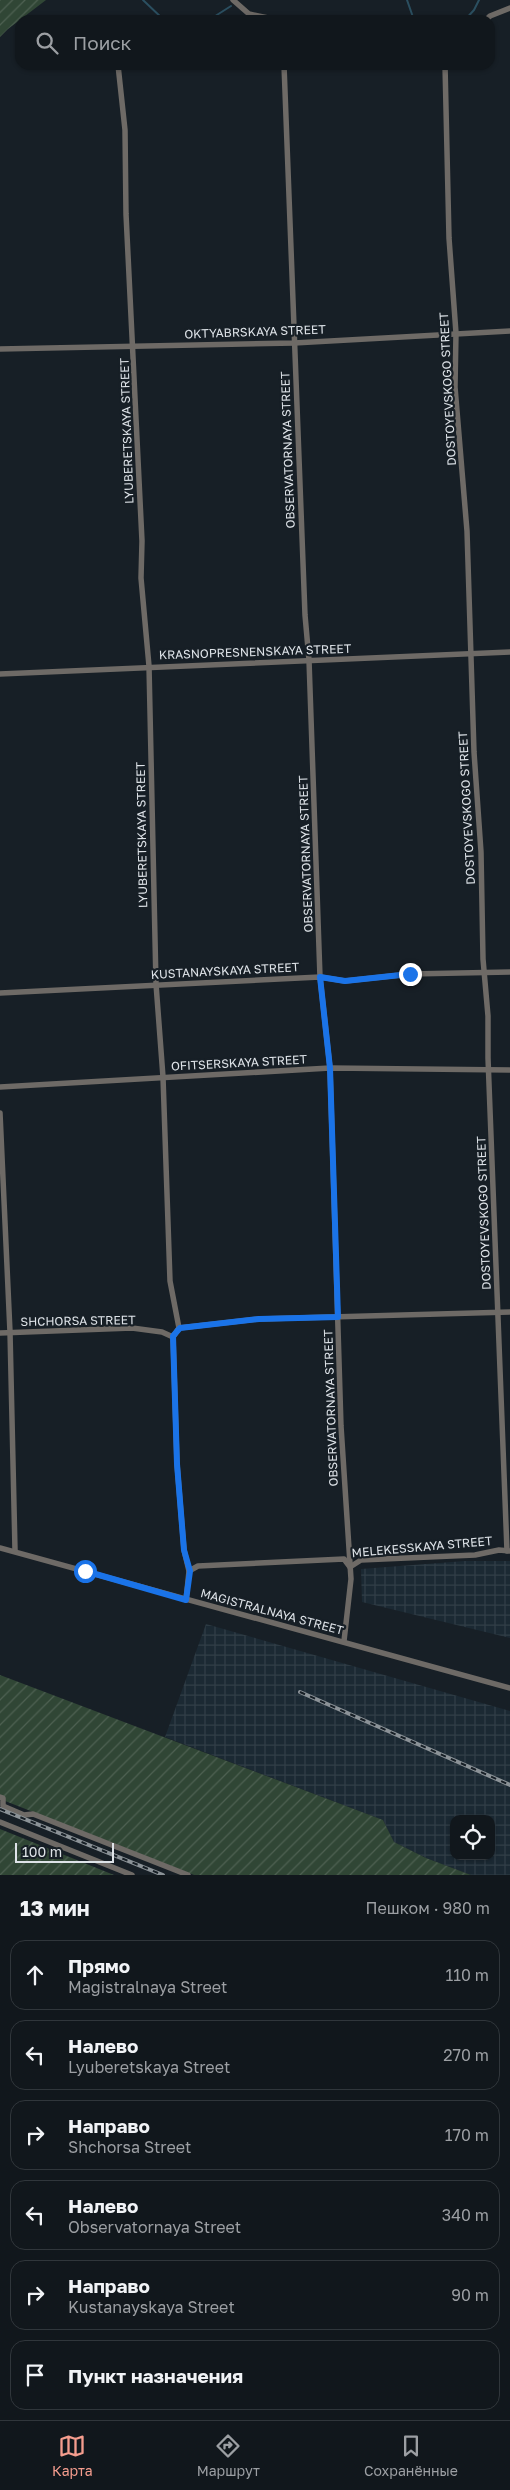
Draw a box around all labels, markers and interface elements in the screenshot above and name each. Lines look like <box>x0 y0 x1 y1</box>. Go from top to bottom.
search box <box>15 15 495 70</box>
icon: search <box>33 29 61 57</box>
text: Поиск <box>73 31 132 54</box>
street label: DOSTOYEVSKOGO STREET <box>436 311 459 466</box>
street label: OKTYABRSKAYA STREET <box>184 322 327 341</box>
street label: LYUBERETSKAYA STREET <box>116 357 137 504</box>
street label: OBSERVATORNAYA STREET <box>277 371 298 529</box>
street label: KRASNOPRESNENSKAYA STREET <box>159 641 352 662</box>
street label: DOSTOYEVSKOGO STREET <box>455 730 478 885</box>
street label: LYUBERETSKAYA STREET <box>133 761 150 908</box>
street label: OBSERVATORNAYA STREET <box>295 775 316 933</box>
street label: KUSTANAYSKAYA STREET <box>150 959 300 982</box>
route end <box>399 963 422 986</box>
street label: OFITSERSKAYA STREET <box>171 1051 308 1074</box>
street label: DOSTOYEVSKOGO STREET <box>473 1135 494 1290</box>
street label: SHCHORSA STREET <box>20 1312 136 1329</box>
street label: OBSERVATORNAYA STREET <box>320 1329 341 1487</box>
street label: MELEKESSKAYA STREET <box>351 1533 493 1560</box>
route start <box>74 1560 97 1583</box>
street label: MAGISTRALNAYA STREET <box>199 1585 346 1638</box>
map controls <box>450 1815 495 1860</box>
button: locate <box>450 1815 495 1860</box>
scale bar <box>15 1840 114 1863</box>
text: 100 m <box>22 1843 62 1860</box>
text: 13 мин <box>20 1895 90 1921</box>
text: Пешком · 980 m <box>365 1898 490 1918</box>
text: Прямо <box>68 1954 130 1977</box>
icon: ahead <box>21 1961 49 1989</box>
text: 110 m <box>445 1965 489 1985</box>
text: Magistralnaya Street <box>68 1977 228 1997</box>
text: Налево <box>68 2034 138 2057</box>
icon: left <box>21 2041 49 2069</box>
text: 270 m <box>443 2045 489 2065</box>
text: Lyuberetskaya Street <box>68 2057 230 2077</box>
text: Направо <box>68 2114 150 2137</box>
icon: right <box>21 2121 49 2149</box>
text: 170 m <box>445 2125 489 2145</box>
text: Shchorsa Street <box>68 2137 191 2157</box>
text: Налево <box>68 2194 138 2217</box>
icon: left <box>21 2201 49 2229</box>
text: 340 m <box>442 2205 489 2225</box>
text: Observatornaya Street <box>68 2217 241 2237</box>
text: Направо <box>68 2274 150 2297</box>
icon: right <box>21 2281 49 2309</box>
text: 90 m <box>451 2285 489 2305</box>
text: Kustanayskaya Street <box>68 2297 235 2317</box>
icon: arrive <box>21 2361 49 2389</box>
text: Пункт назначения <box>68 2364 243 2387</box>
tab: Карта <box>52 2432 93 2479</box>
tab: Маршрут <box>197 2432 260 2479</box>
tab: Сохранённые <box>364 2432 458 2479</box>

